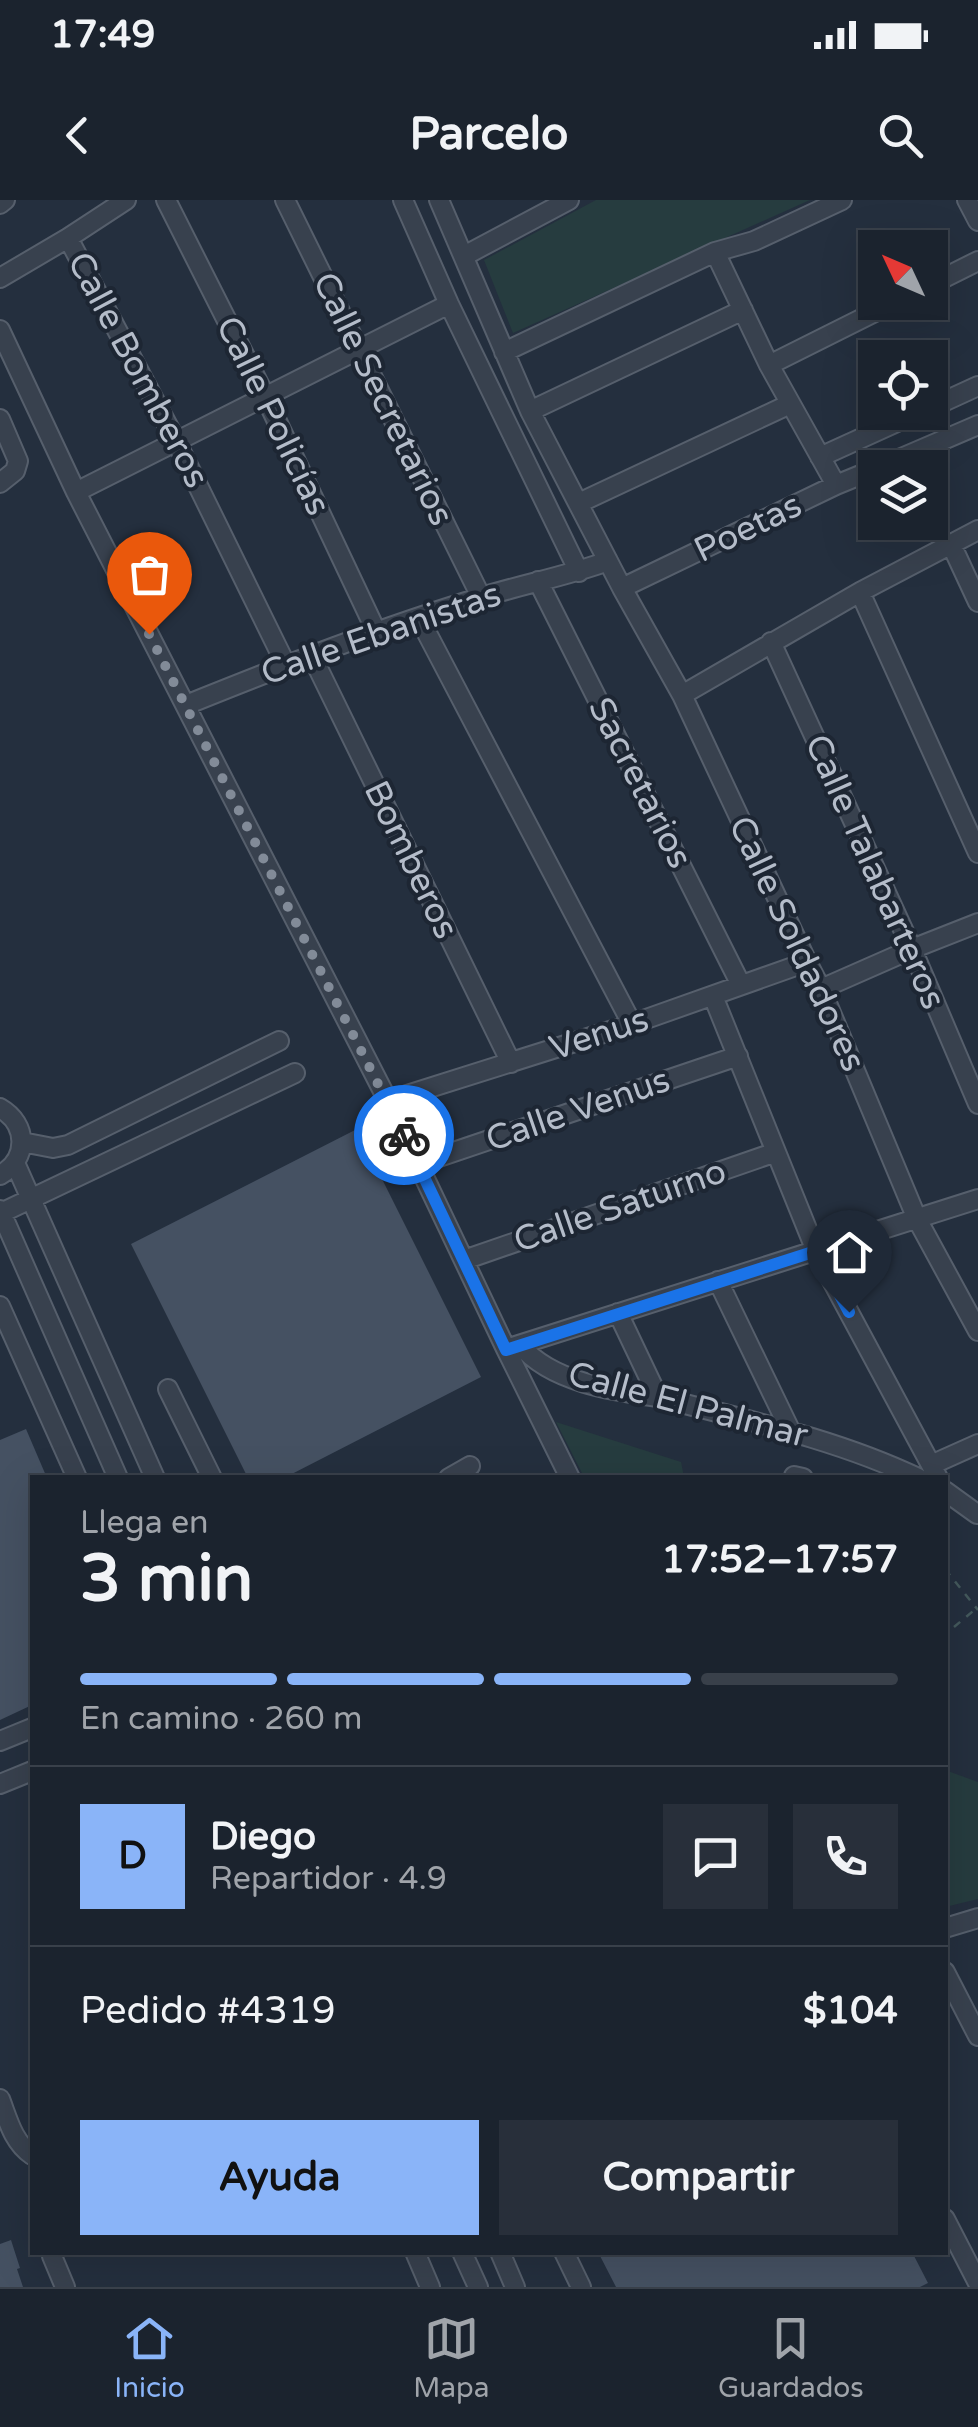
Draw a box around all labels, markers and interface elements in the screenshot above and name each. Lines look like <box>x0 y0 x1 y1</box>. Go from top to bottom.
text: 17:49 <box>50 12 155 58</box>
icon: back <box>50 108 105 163</box>
text: Parcelo <box>410 108 568 162</box>
icon: search <box>873 108 928 163</box>
north arrow <box>858 230 948 320</box>
map controls <box>858 230 948 540</box>
street label: Calle Bomberos <box>58 245 218 495</box>
street label: Calle Secretarios <box>304 266 462 532</box>
street label: Calle Policías <box>207 310 339 522</box>
button: locate <box>858 340 948 430</box>
button: layers <box>858 450 948 540</box>
street label: Poetas <box>688 484 808 572</box>
pin <box>107 532 192 635</box>
icon: bag <box>122 547 177 602</box>
street label: Calle Ebanistas <box>256 573 506 695</box>
street label: Sacretarios <box>579 691 701 875</box>
street label: Calle Talabarteros <box>796 728 954 1016</box>
street label: Bomberos <box>355 774 467 946</box>
street label: Calle Soldadores <box>720 810 874 1078</box>
street label: Venus <box>544 998 654 1070</box>
street label: Calle Venus <box>480 1059 676 1161</box>
courier <box>354 1085 454 1185</box>
icon: bike <box>377 1108 432 1163</box>
street label: Calle Saturno <box>508 1150 732 1262</box>
pin <box>807 1210 892 1313</box>
icon: home <box>822 1225 877 1280</box>
street label: Calle El Palmar <box>563 1353 813 1457</box>
text: Llega en <box>80 1504 209 1542</box>
text: 17:52–17:57 <box>661 1537 898 1583</box>
text: 3 min <box>80 1540 253 1619</box>
text: En camino · 260 m <box>80 1700 362 1738</box>
button: chat <box>663 1804 768 1909</box>
button: phone <box>793 1804 898 1909</box>
text: Diego <box>210 1814 316 1860</box>
text: D <box>118 1833 147 1879</box>
text: Repartidor · 4.9 <box>210 1860 447 1898</box>
text: Pedido #4319 <box>80 1988 336 2034</box>
text: $104 <box>803 1988 898 2034</box>
button: Ayuda <box>80 2120 479 2235</box>
button: Compartir <box>499 2120 898 2235</box>
tab: Inicio <box>114 2311 185 2405</box>
tab: Mapa <box>413 2311 490 2405</box>
tab: Guardados <box>718 2311 864 2405</box>

